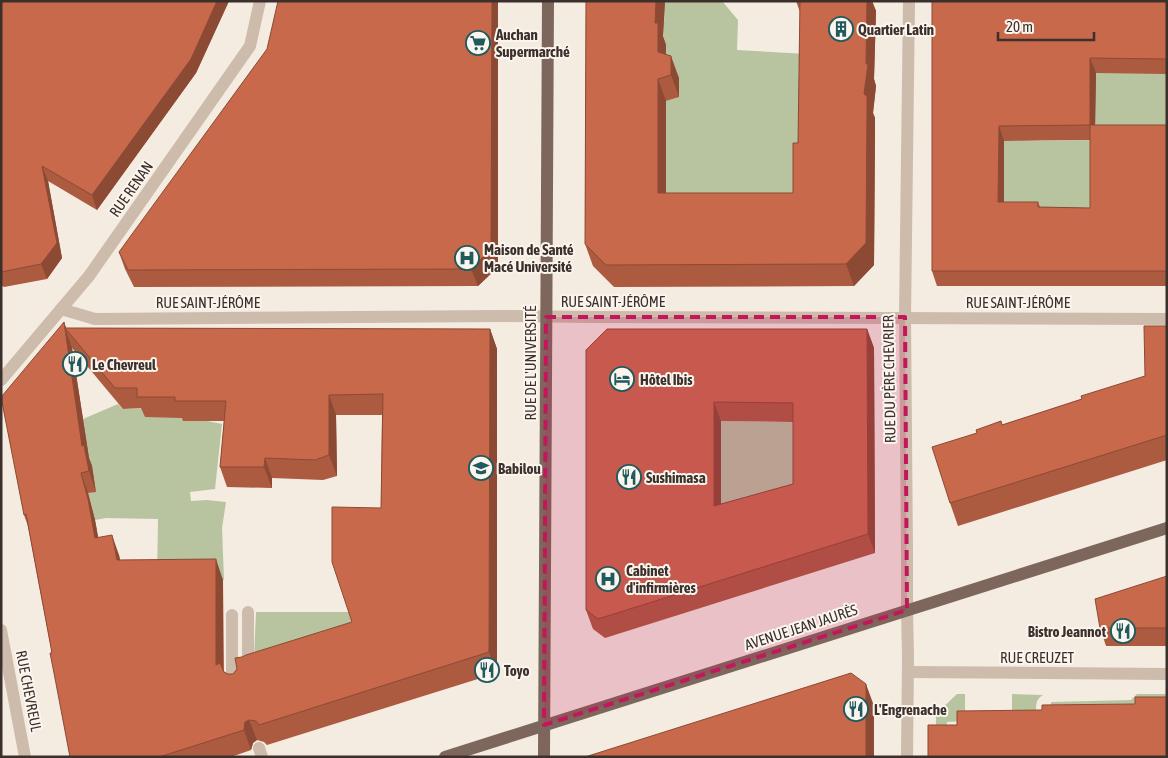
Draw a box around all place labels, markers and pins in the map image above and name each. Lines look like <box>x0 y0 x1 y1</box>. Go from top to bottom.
building icon: Quartier Latin <box>828 16 854 42</box>
place label: Quartier Latin <box>858 21 934 38</box>
place label: Auchan Supermarché <box>495 26 570 60</box>
supermarket icon: Auchan Supermarché <box>465 30 491 56</box>
place label: Maison de Santé Macé Université <box>484 241 574 275</box>
hospital icon: Maison de Santé Macé Université <box>454 245 480 271</box>
restaurant icon: Le Chevreul <box>62 351 88 377</box>
place label: Le Chevreul <box>92 356 157 373</box>
hotel icon: Hôtel Ibis <box>609 366 635 392</box>
place label: Hôtel Ibis <box>640 371 693 388</box>
school or university icon: Babilou <box>468 455 494 481</box>
place label: Babilou <box>498 460 541 477</box>
restaurant icon: Sushimasa <box>616 464 642 490</box>
place label: Sushimasa <box>646 469 706 486</box>
place label: Cabinet d'infirmières <box>626 562 697 596</box>
hospital icon: Cabinet d'infirmières <box>595 566 621 592</box>
restaurant icon: Bistro Jeannot <box>1110 618 1136 644</box>
place label: Bistro Jeannot <box>1028 623 1107 640</box>
restaurant icon: Toyo <box>474 657 500 683</box>
place label: Toyo <box>504 662 530 679</box>
restaurant icon: L'Engrenache <box>843 696 869 722</box>
place label: L'Engrenache <box>874 701 947 718</box>

